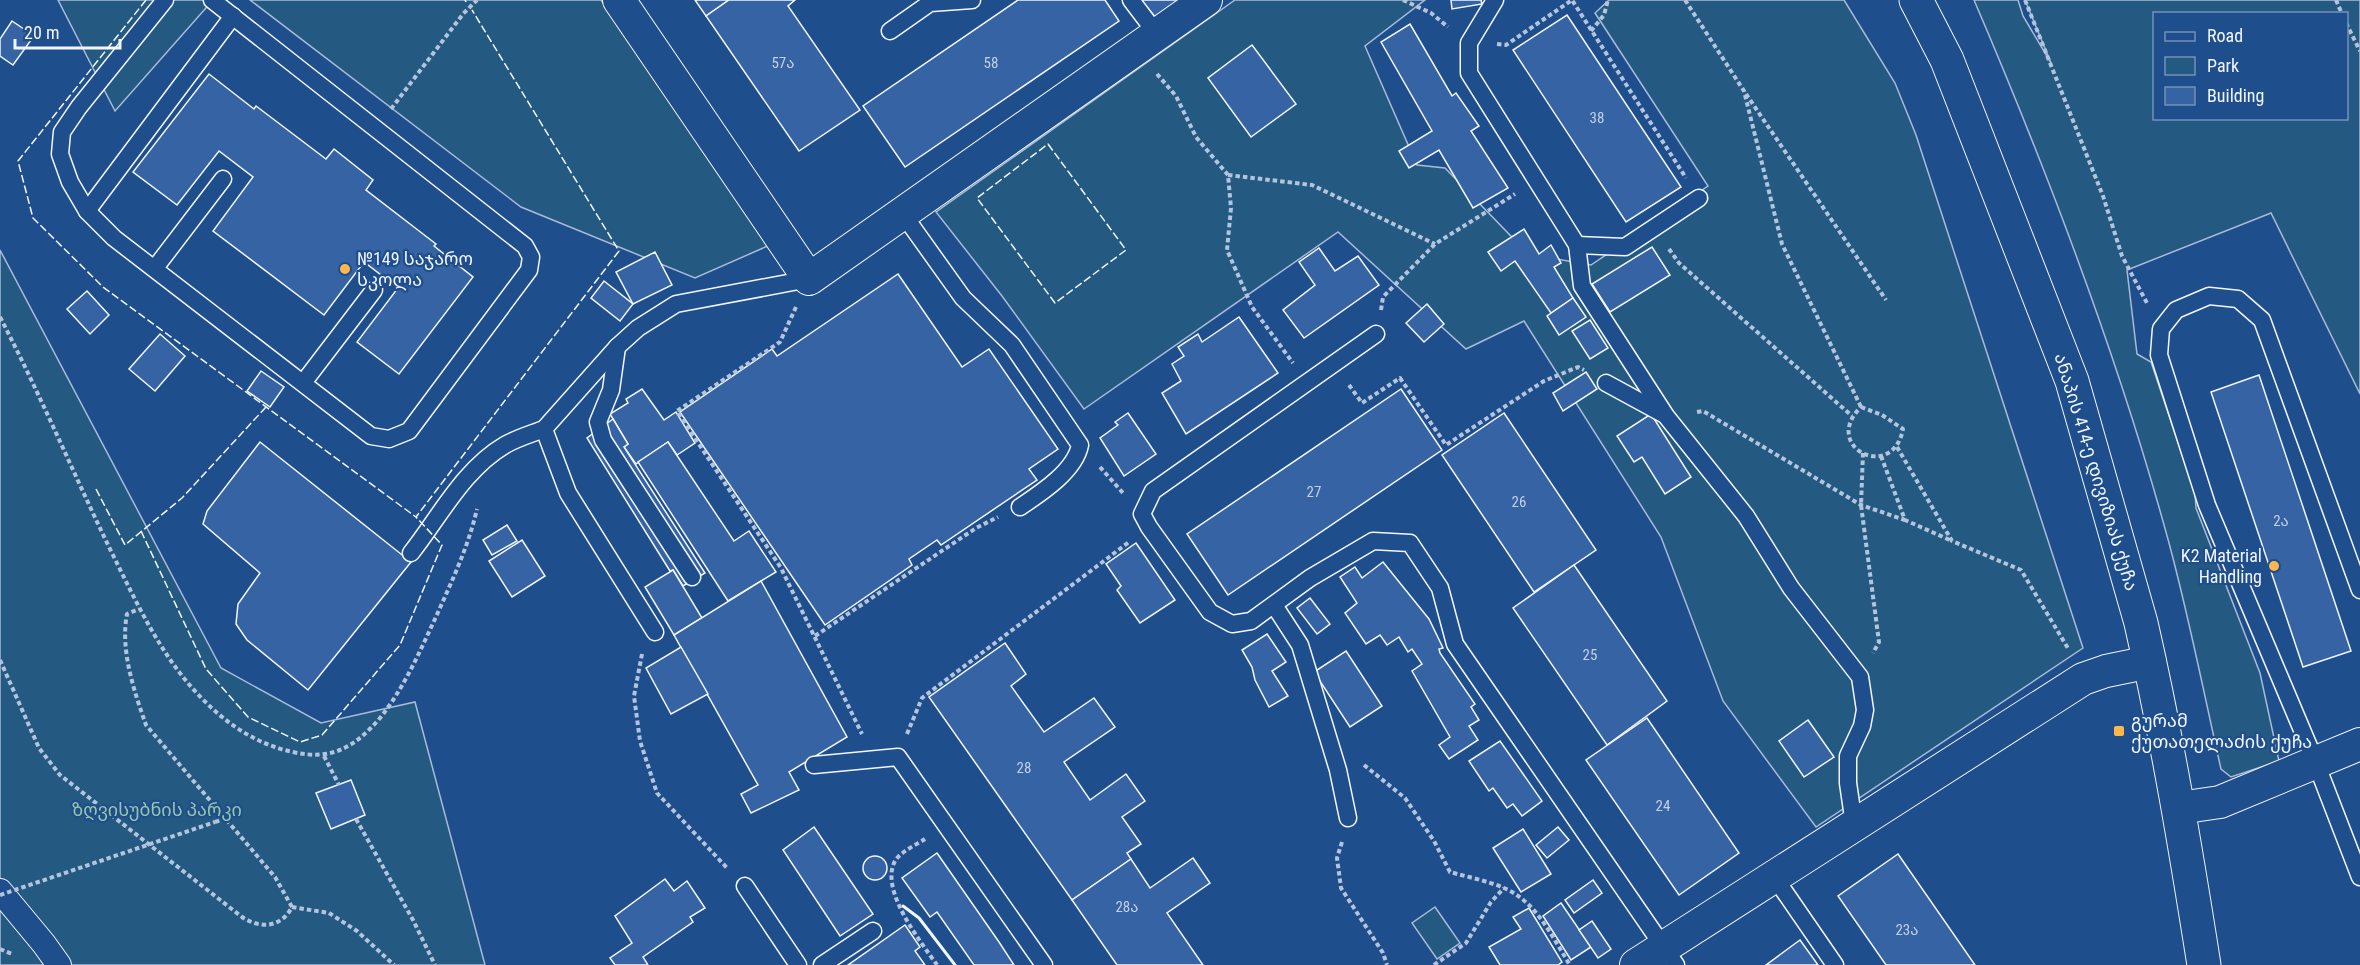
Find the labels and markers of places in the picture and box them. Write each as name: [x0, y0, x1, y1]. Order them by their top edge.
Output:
place label: №149 საჯარო სკოლა: [357, 248, 473, 291]
marker: №149 საჯარო სკოლა: [338, 262, 352, 276]
place label: K2 Material Handling: [2181, 545, 2262, 587]
marker: K2 Material Handling: [2267, 559, 2281, 573]
place label: გურამ ქუთათელაძის ქუჩა: [2131, 710, 2312, 753]
marker: გურამ ქუთათელაძის ქუჩა: [2112, 724, 2126, 738]

